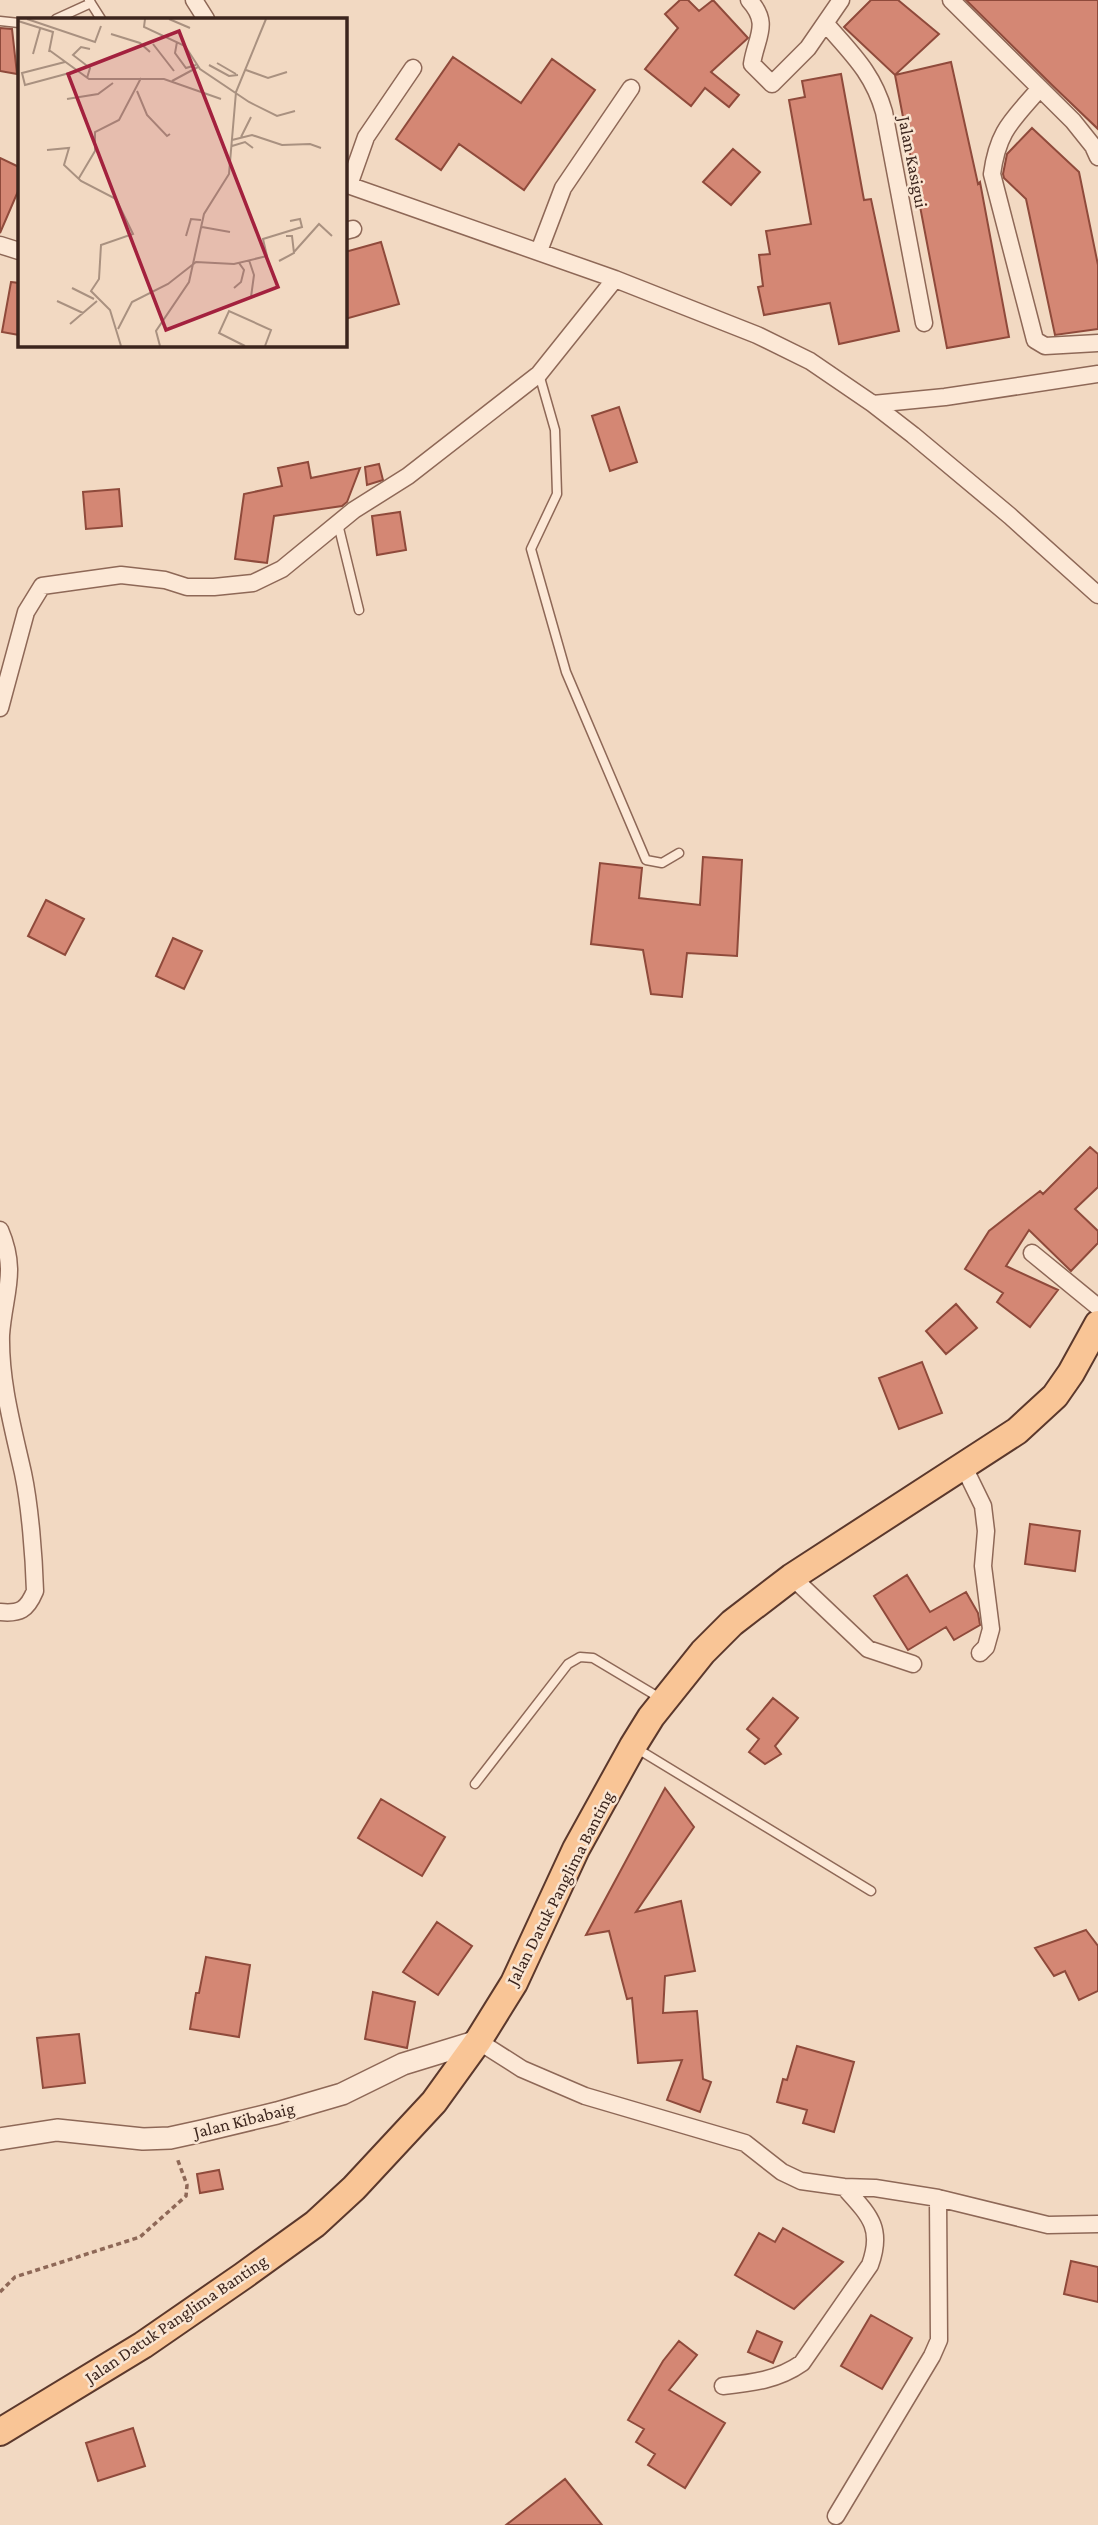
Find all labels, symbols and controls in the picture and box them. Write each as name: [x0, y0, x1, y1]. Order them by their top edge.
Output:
inset map: [18, 18, 346, 346]
street label: Jalan Kasigui: [894, 112, 932, 210]
street label: Jalan Datuk Panglima Banting: [501, 1787, 618, 1990]
street label: Jalan Kibabaig: [189, 2098, 297, 2143]
street label: Jalan Datuk Panglima Banting: [79, 2250, 271, 2389]

